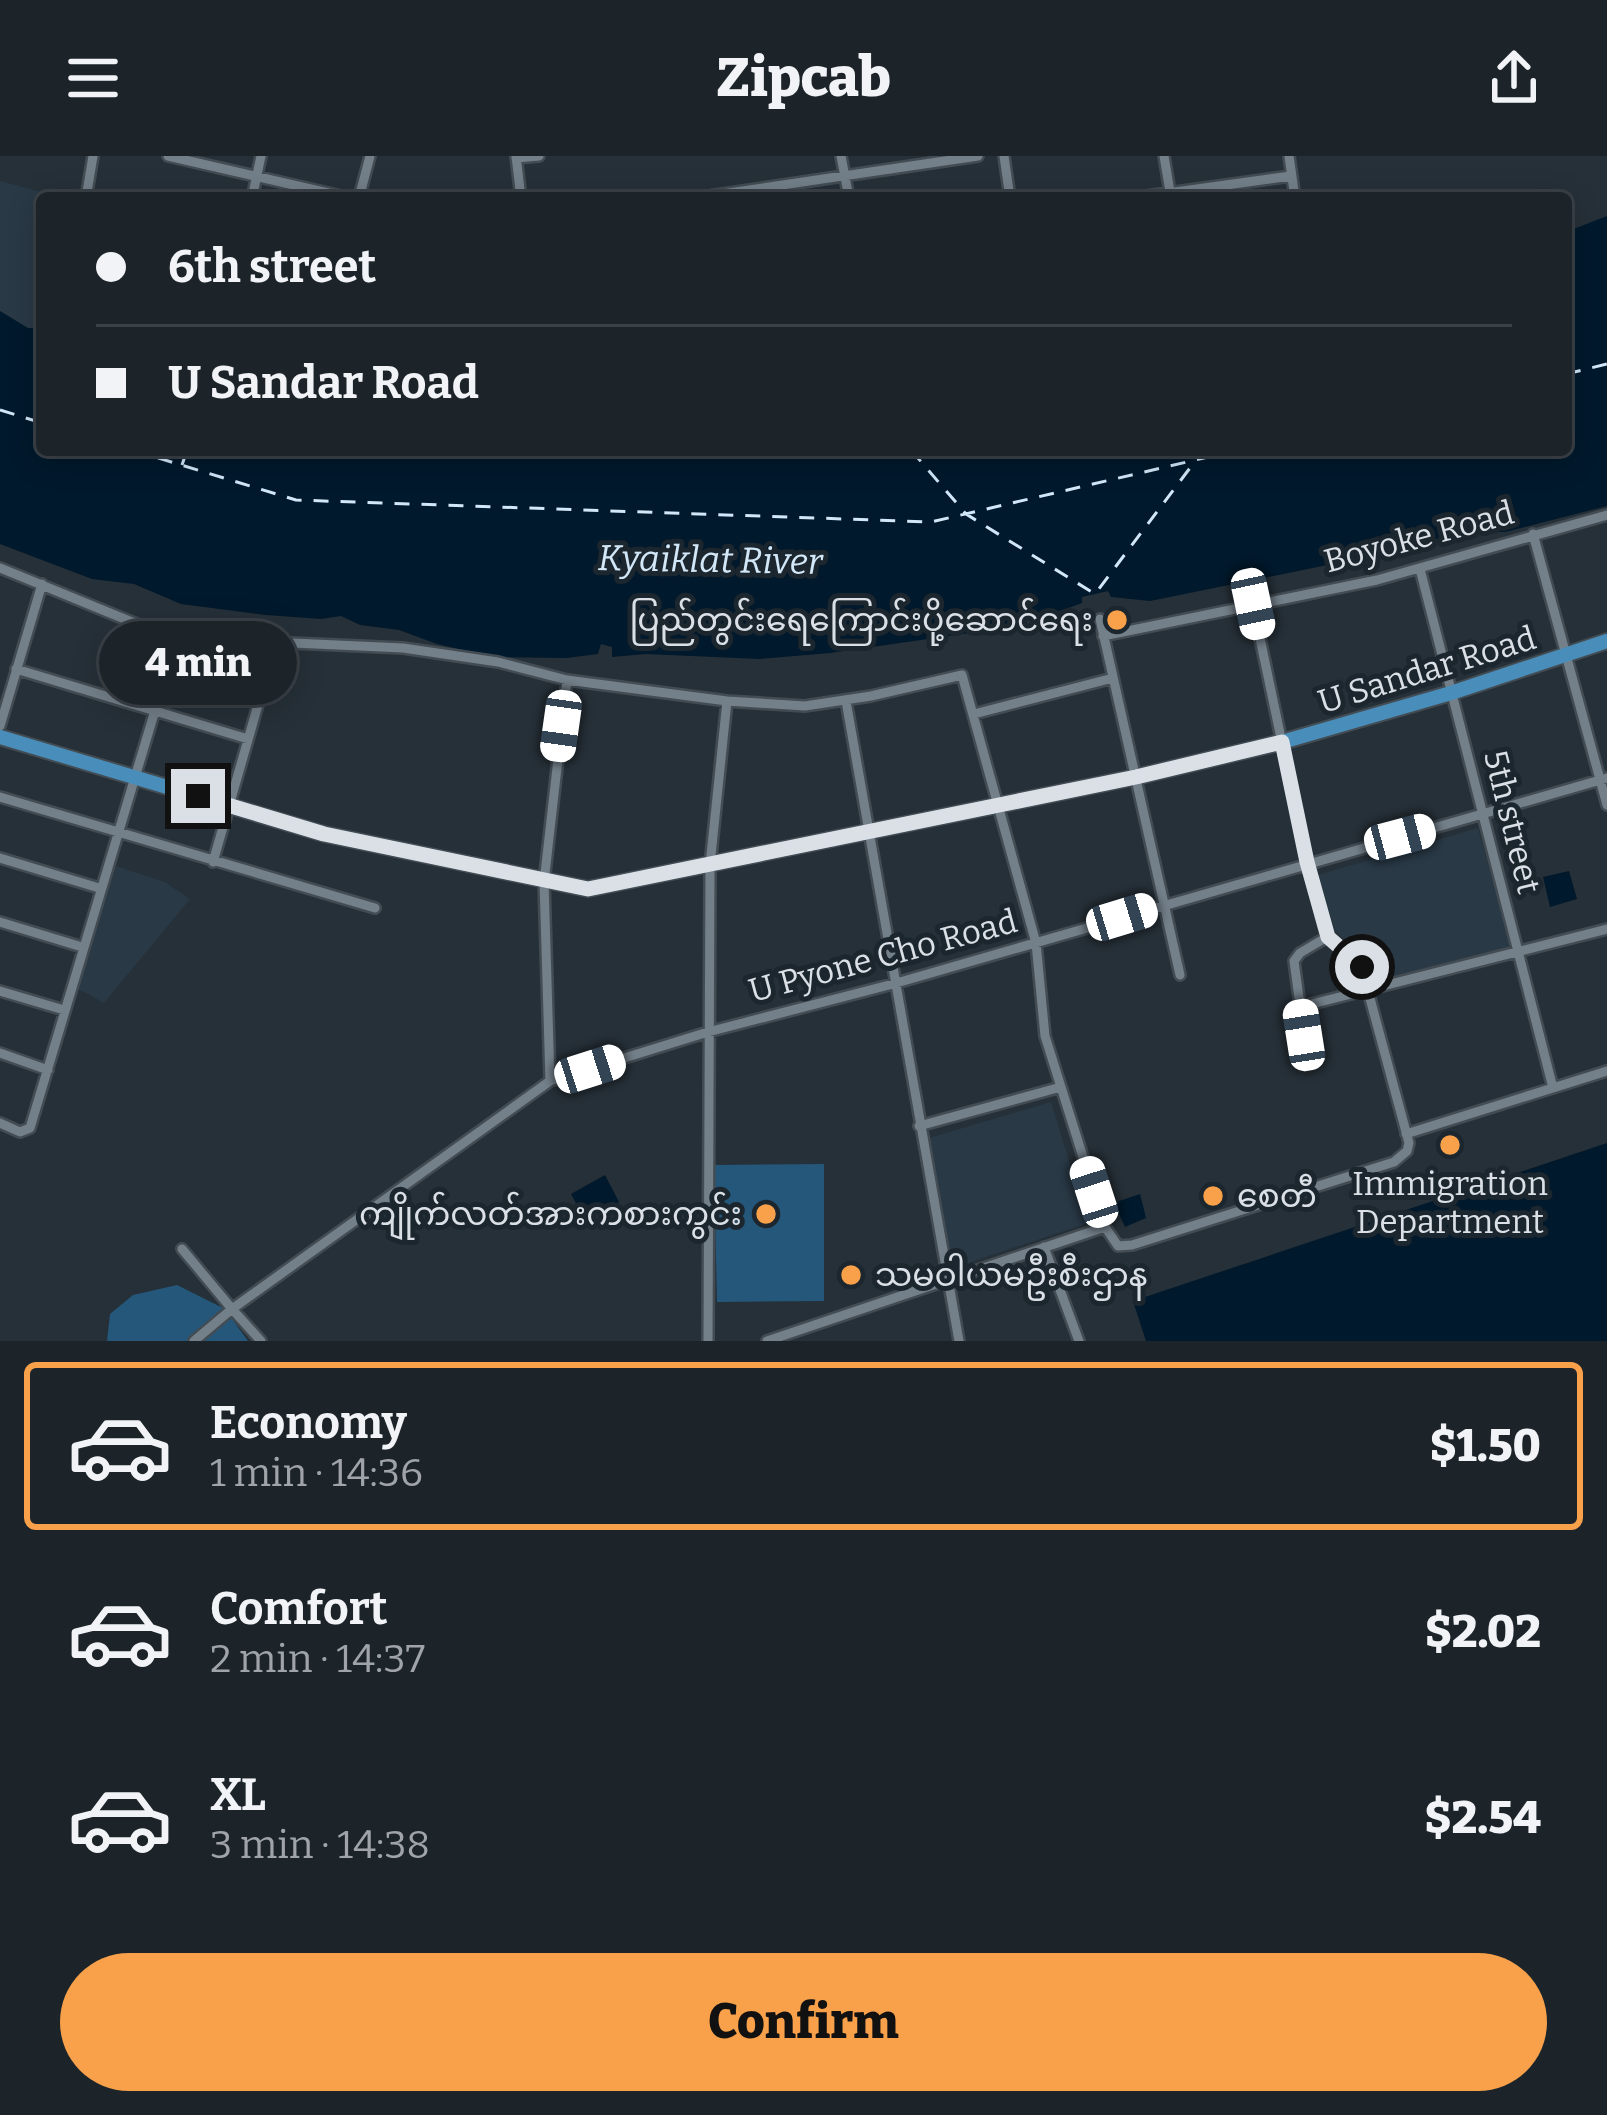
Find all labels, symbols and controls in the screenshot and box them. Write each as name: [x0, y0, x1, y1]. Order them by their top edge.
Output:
icon: menu: [60, 45, 126, 111]
icon: share: [1481, 45, 1547, 111]
text: Zipcab: [716, 46, 891, 110]
text: 6th street: [168, 240, 376, 294]
text: U Sandar Road: [168, 356, 479, 410]
street label: Boyoke Road: [1320, 492, 1518, 582]
water label: Kyaiklat River: [597, 536, 824, 584]
car: [1228, 565, 1278, 643]
place label: ပြည်တွင်းရေကြောင်းပို့ဆောင်ရေး: [630, 597, 1093, 646]
marker: ပြည်တွင်းရေကြောင်းပို့ဆောင်ရေး: [1104, 607, 1130, 633]
street label: U Sandar Road: [1313, 618, 1541, 722]
callout: 4 min: [99, 622, 297, 706]
text: 4 min: [145, 640, 251, 686]
car: [538, 688, 584, 764]
street label: 5th street: [1475, 746, 1549, 898]
route end: [171, 769, 225, 823]
car: [1361, 810, 1439, 864]
car: [1082, 889, 1162, 945]
street label: U Pyone Cho Road: [745, 901, 1021, 1011]
route start: [1335, 940, 1389, 994]
car: [1281, 997, 1327, 1073]
car: [550, 1041, 630, 1097]
marker: Immigration Department: [1437, 1132, 1463, 1158]
car: [1066, 1152, 1122, 1232]
place label: Immigration Department: [1352, 1164, 1548, 1242]
place label: စေတီ: [1237, 1173, 1317, 1216]
marker: စေတီ: [1200, 1183, 1226, 1209]
place label: ကျိုက်လတ်အားကစားကွင်း: [359, 1191, 742, 1240]
marker: ကျိုက်လတ်အားကစားကွင်း: [753, 1201, 779, 1227]
place label: သမဝါယမဦးစီးဌာန: [875, 1252, 1147, 1301]
marker: သမဝါယမဦးစီးဌာန: [838, 1262, 864, 1288]
icon: car: [66, 1392, 174, 1500]
text: Economy: [210, 1396, 407, 1450]
text: $1.50: [1430, 1419, 1541, 1473]
text: 1 min · 14:36: [210, 1450, 423, 1496]
icon: car: [66, 1578, 174, 1686]
text: Comfort: [210, 1582, 388, 1636]
text: $2.02: [1425, 1605, 1541, 1659]
text: 2 min · 14:37: [210, 1636, 425, 1682]
icon: car: [66, 1764, 174, 1872]
text: XL: [210, 1768, 266, 1822]
text: $2.54: [1425, 1791, 1541, 1845]
text: 3 min · 14:38: [210, 1822, 430, 1868]
button: Confirm: [60, 1953, 1547, 2091]

